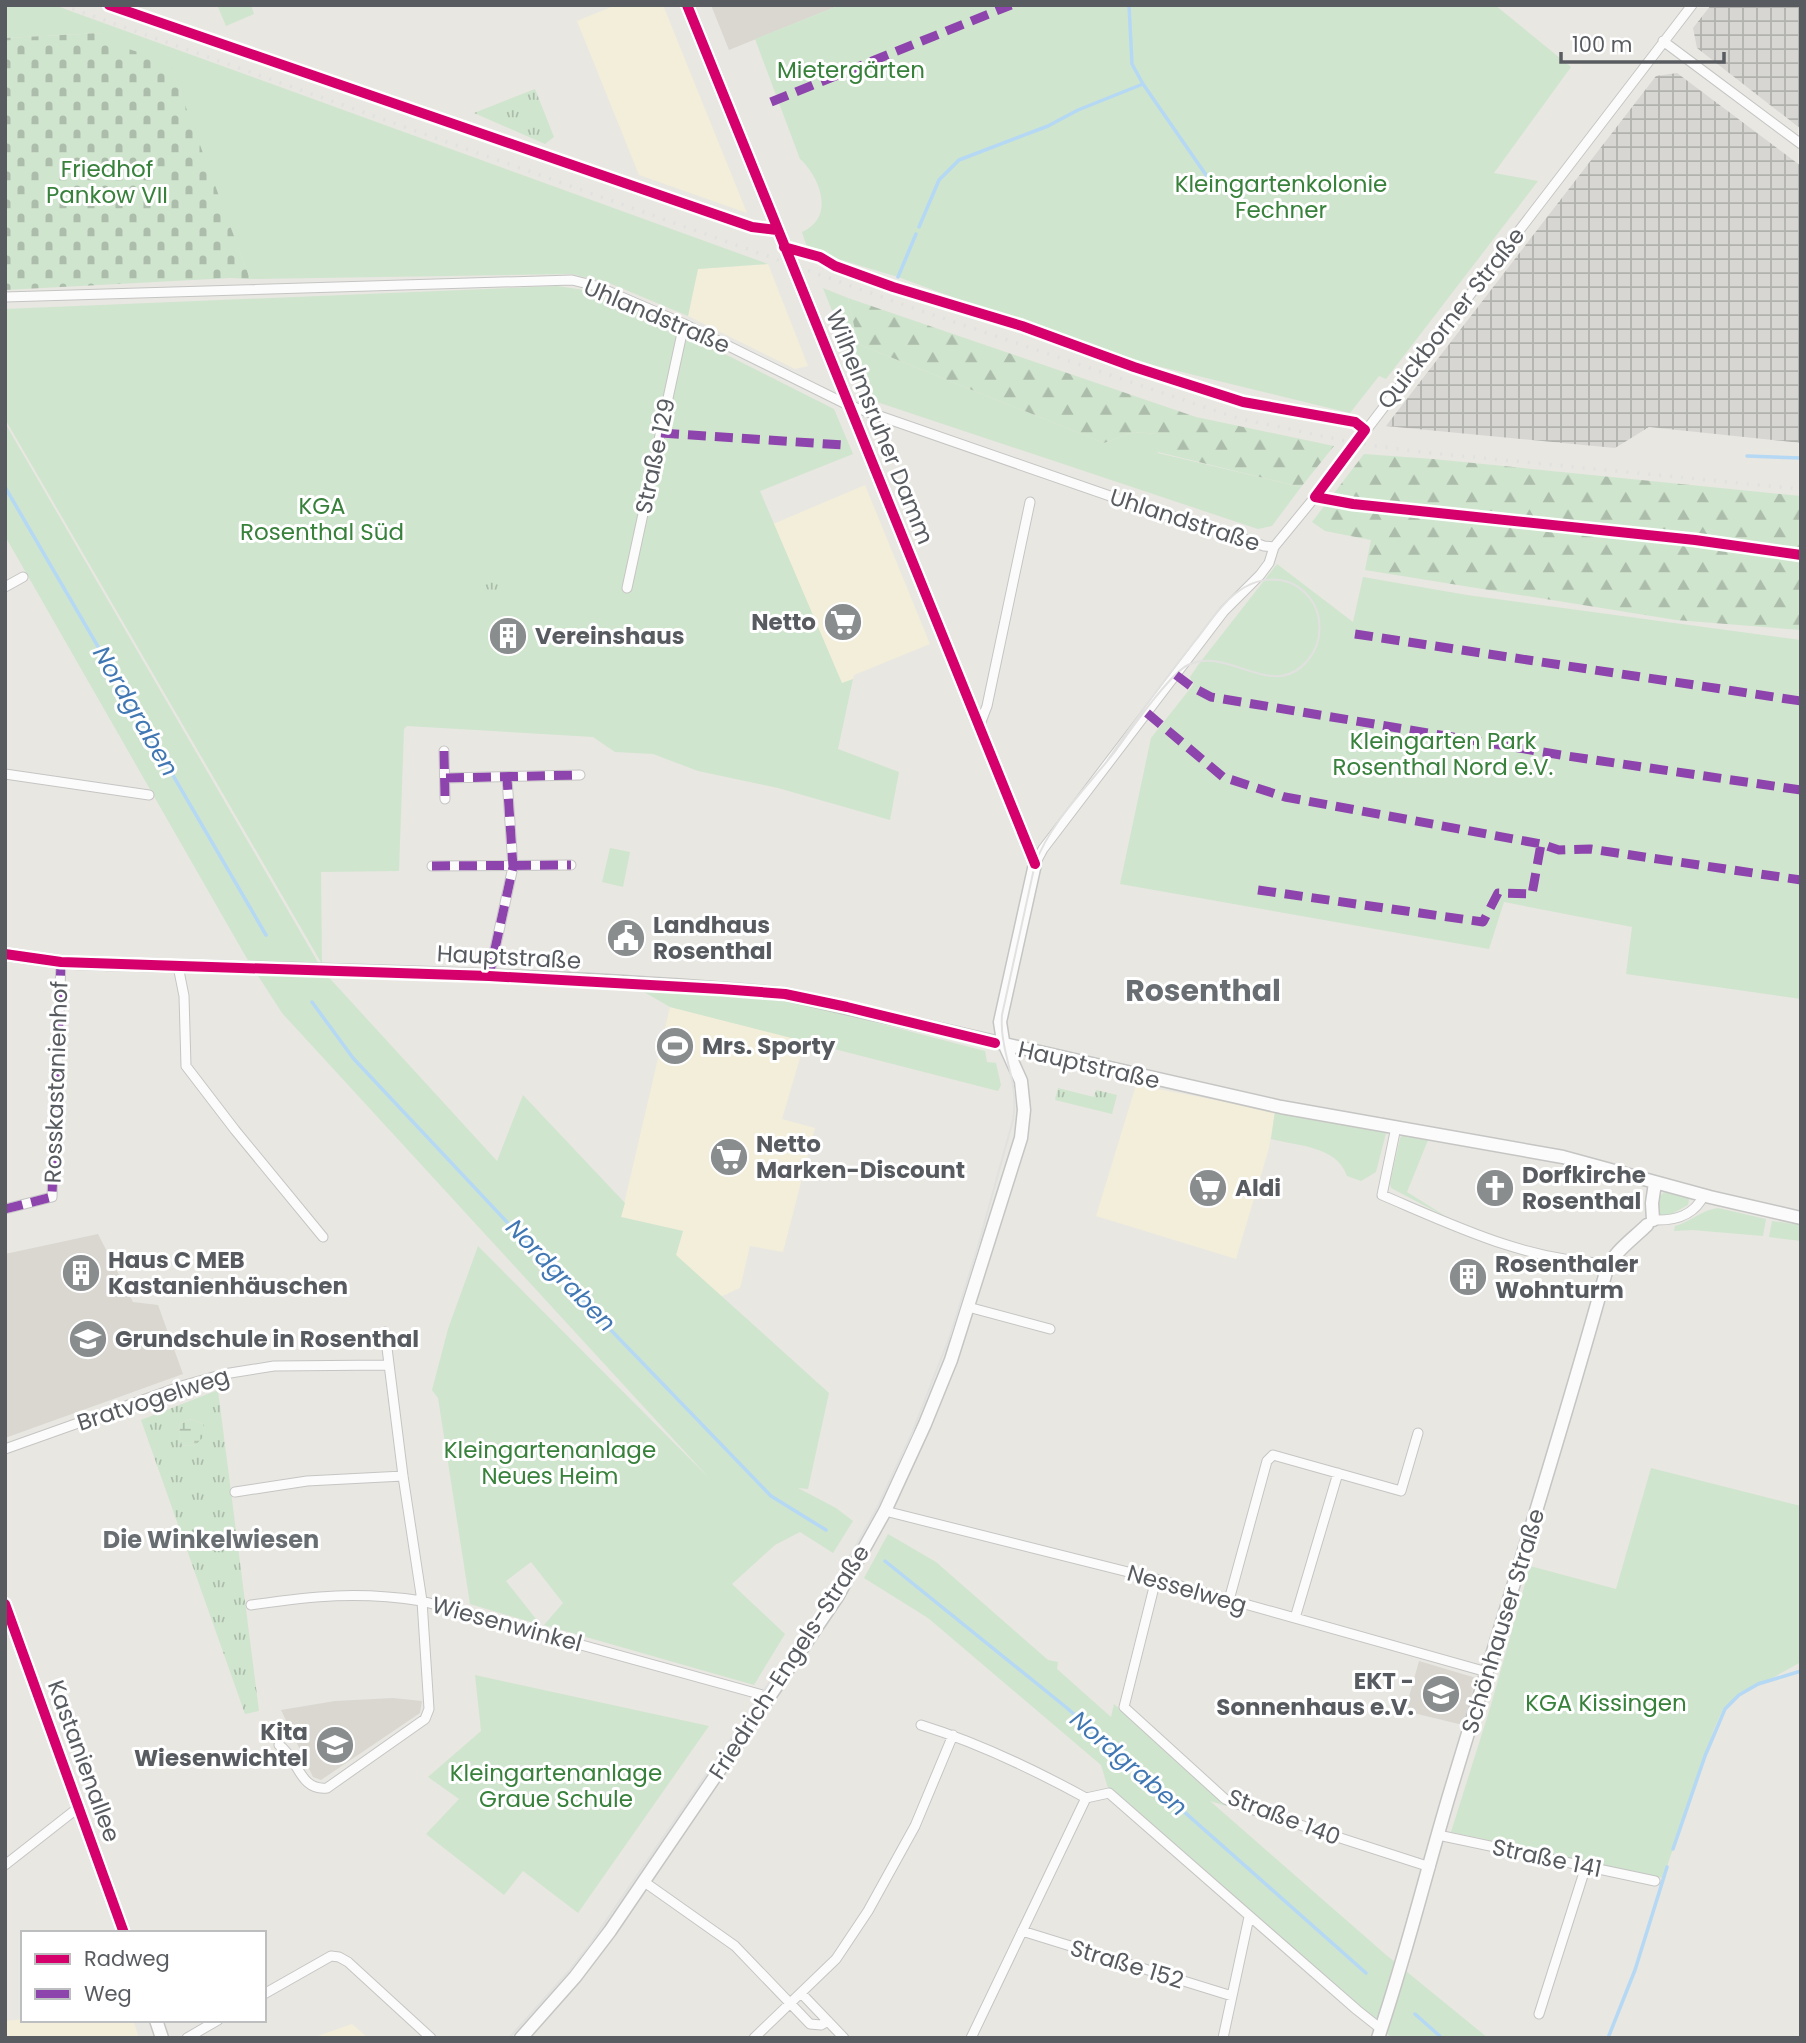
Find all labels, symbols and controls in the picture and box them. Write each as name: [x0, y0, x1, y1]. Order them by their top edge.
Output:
scale bar: [1561, 21, 1724, 65]
text: 100 m: [1572, 30, 1632, 59]
park label: Mietergärten: [777, 54, 925, 86]
park label: Friedhof Pankow VII: [46, 153, 168, 211]
park label: Kleingartenkolonie Fechner: [1175, 168, 1387, 226]
street label: Quickborner Straße: [1370, 220, 1532, 416]
street label: Uhlandstraße: [579, 271, 735, 361]
street label: Wilhelmsruher Damm: [818, 305, 942, 549]
street label: Straße 129: [627, 395, 683, 517]
street label: Uhlandstraße: [1106, 481, 1264, 559]
park label: KGA Rosenthal Süd: [240, 490, 404, 548]
supermarket icon: Netto: [822, 601, 864, 643]
place label: Netto: [751, 606, 816, 638]
building icon: Vereinshaus: [487, 615, 529, 657]
place label: Vereinshaus: [535, 620, 685, 652]
water label: Nordgraben: [85, 640, 187, 782]
park label: Kleingarten Park Rosenthal Nord e.V.: [1333, 725, 1553, 783]
place label: Landhaus Rosenthal: [653, 909, 772, 967]
public building icon: Landhaus Rosenthal: [605, 917, 647, 959]
street label: Hauptstraße: [436, 937, 582, 977]
district label: Rosenthal: [1125, 969, 1281, 1012]
street label: Rosskastanienhof: [36, 980, 76, 1184]
sports icon: Mrs. Sporty: [654, 1025, 696, 1067]
place label: Mrs. Sporty: [702, 1030, 836, 1062]
street label: Hauptstraße: [1015, 1033, 1163, 1097]
place label: Netto Marken-Discount: [756, 1128, 965, 1186]
supermarket icon: Netto Marken-Discount: [708, 1136, 750, 1178]
place label: Dorfkirche Rosenthal: [1522, 1159, 1646, 1217]
supermarket icon: Aldi: [1187, 1167, 1229, 1209]
church icon: Dorfkirche Rosenthal: [1474, 1167, 1516, 1209]
place label: Aldi: [1235, 1172, 1281, 1204]
water label: Nordgraben: [499, 1211, 623, 1339]
place label: Haus C MEB Kastanienhäuschen: [108, 1244, 348, 1302]
place label: Rosenthaler Wohnturm: [1495, 1248, 1639, 1306]
building icon: Haus C MEB Kastanienhäuschen: [60, 1252, 102, 1294]
building icon: Rosenthaler Wohnturm: [1447, 1256, 1489, 1298]
school or university icon: Grundschule in Rosenthal: [67, 1318, 109, 1360]
place label: Grundschule in Rosenthal: [115, 1323, 419, 1355]
street label: Bratvogelweg: [73, 1359, 233, 1439]
park label: Kleingartenanlage Neues Heim: [444, 1434, 656, 1492]
street label: Schönhauser Straße: [1454, 1505, 1552, 1737]
district label: Die Winkelwiesen: [103, 1523, 319, 1556]
street label: Friedrich-Engels-Straße: [701, 1538, 877, 1786]
street label: Nesselweg: [1123, 1557, 1251, 1621]
street label: Wiesenwinkel: [428, 1589, 586, 1659]
place label: EKT - Sonnenhaus e.V.: [1216, 1665, 1414, 1723]
school or university icon: EKT - Sonnenhaus e.V.: [1420, 1673, 1462, 1715]
street label: Kastanienallee: [40, 1676, 128, 1846]
park label: KGA Kissingen: [1525, 1687, 1687, 1719]
water label: Nordgraben: [1063, 1703, 1195, 1823]
place label: Kita Wiesenwichtel: [134, 1716, 308, 1774]
school or university icon: Kita Wiesenwichtel: [314, 1724, 356, 1766]
park label: Kleingartenanlage Graue Schule: [450, 1757, 662, 1815]
street label: Straße 140: [1223, 1781, 1345, 1853]
street label: Straße 141: [1489, 1831, 1605, 1885]
legend: [21, 1931, 266, 2022]
street label: Straße 152: [1066, 1932, 1188, 1996]
text: Radweg: [84, 1944, 170, 1973]
text: Weg: [84, 1979, 132, 2008]

